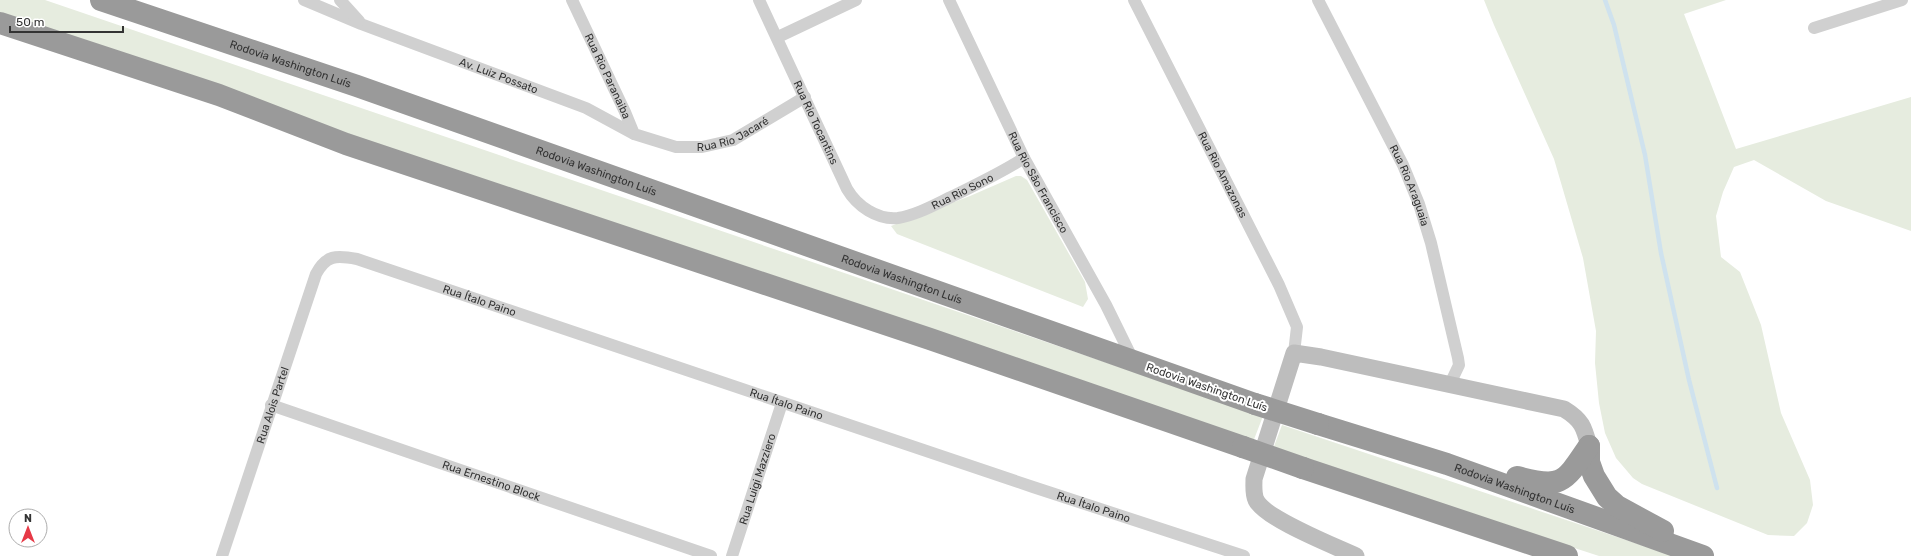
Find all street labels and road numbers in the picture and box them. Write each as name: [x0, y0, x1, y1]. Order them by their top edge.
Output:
street label: Rua Rio Paranaiba: [582, 31, 633, 121]
street label: Rodovia Washington Luís: [228, 38, 353, 91]
street label: Av. Luiz Possato: [458, 55, 540, 97]
street label: Rua Rio Tocantins: [790, 79, 841, 167]
street label: Rua Rio Jacaré: [697, 114, 771, 154]
street label: Rua Rio São Francisco: [1005, 130, 1071, 235]
street label: Rua Rio Amazonas: [1195, 130, 1250, 220]
street label: Rua Rio Araguaia: [1387, 143, 1431, 228]
street label: Rodovia Washington Luís: [534, 144, 659, 199]
street label: Rua Rio Sono: [929, 171, 996, 213]
street label: Rodovia Washington Luís: [839, 252, 964, 307]
street label: Rua Ítalo Paino: [441, 282, 518, 319]
street label: Rodovia Washington Luís: [1145, 361, 1269, 414]
street label: Rua Alois Partel: [254, 365, 292, 445]
street label: Rua Ítalo Paino: [748, 386, 825, 423]
street label: Rua Luigi Mazziero: [737, 432, 779, 526]
street label: Rua Ernestino Block: [441, 458, 542, 504]
street label: Rodovia Washington Luís: [1452, 461, 1577, 517]
street label: Rua Ítalo Paino: [1055, 489, 1132, 525]

